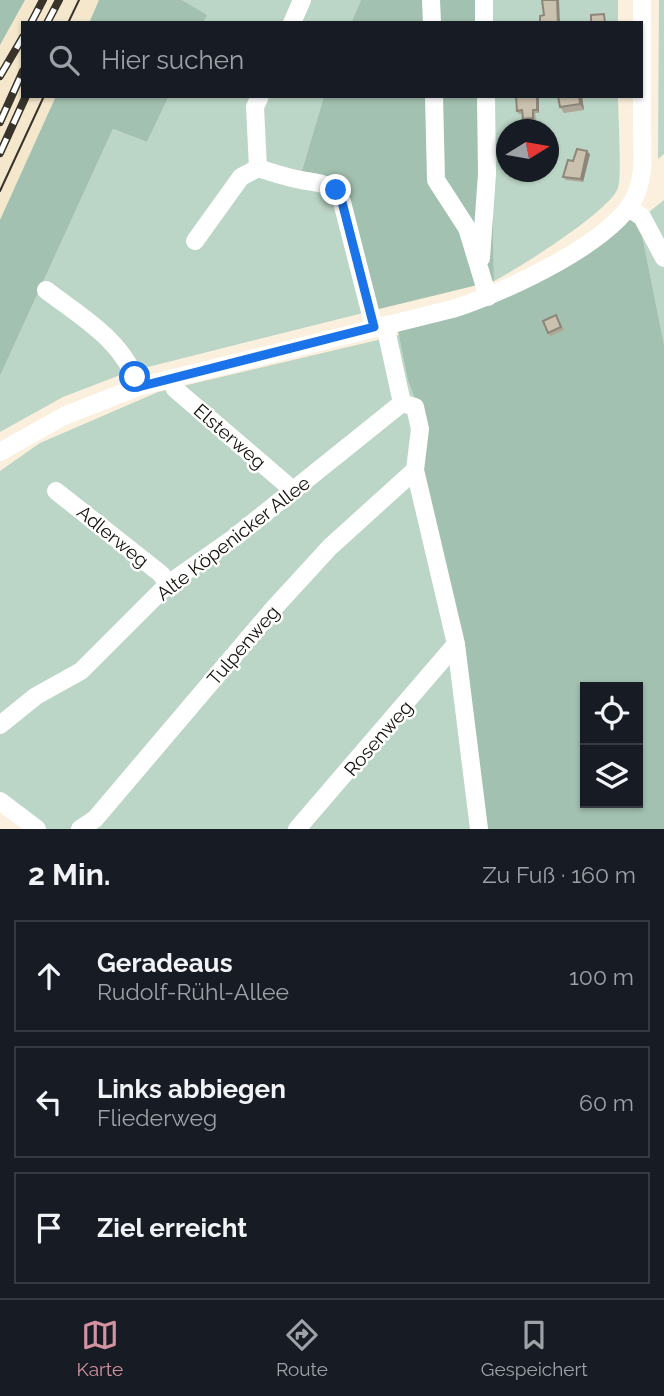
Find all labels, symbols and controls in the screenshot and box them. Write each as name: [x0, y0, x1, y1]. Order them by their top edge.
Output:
search box: [21, 21, 643, 98]
icon: search: [45, 41, 83, 79]
text: Hier suchen: [101, 45, 244, 75]
north arrow: [496, 119, 559, 182]
route end: [320, 174, 351, 205]
route start: [119, 361, 150, 392]
street label: Elsterweg: [190, 399, 270, 473]
street label: Alte Köpenicker Allee: [152, 471, 314, 605]
street label: Adlerweg: [73, 501, 153, 571]
street label: Tulpenweg: [202, 601, 284, 689]
map controls: [580, 682, 643, 808]
button: locate: [580, 682, 643, 745]
street label: Rosenweg: [339, 696, 417, 780]
button: layers: [580, 745, 643, 808]
text: 2 Min.: [28, 857, 111, 892]
text: Zu Fuß · 160 m: [482, 861, 636, 888]
text: Geradeaus: [97, 948, 233, 978]
icon: ahead: [30, 957, 68, 995]
text: 100 m: [569, 963, 634, 990]
text: Rudolf-Rühl-Allee: [97, 978, 289, 1005]
text: Links abbiegen: [97, 1074, 286, 1104]
icon: left: [30, 1083, 68, 1121]
text: 60 m: [579, 1089, 634, 1116]
text: Fliederweg: [97, 1104, 217, 1131]
icon: arrive: [30, 1209, 68, 1247]
text: Ziel erreicht: [97, 1213, 247, 1243]
tab: Karte: [76, 1316, 123, 1380]
tab: Route: [276, 1316, 328, 1380]
tab: Gespeichert: [481, 1316, 588, 1380]

